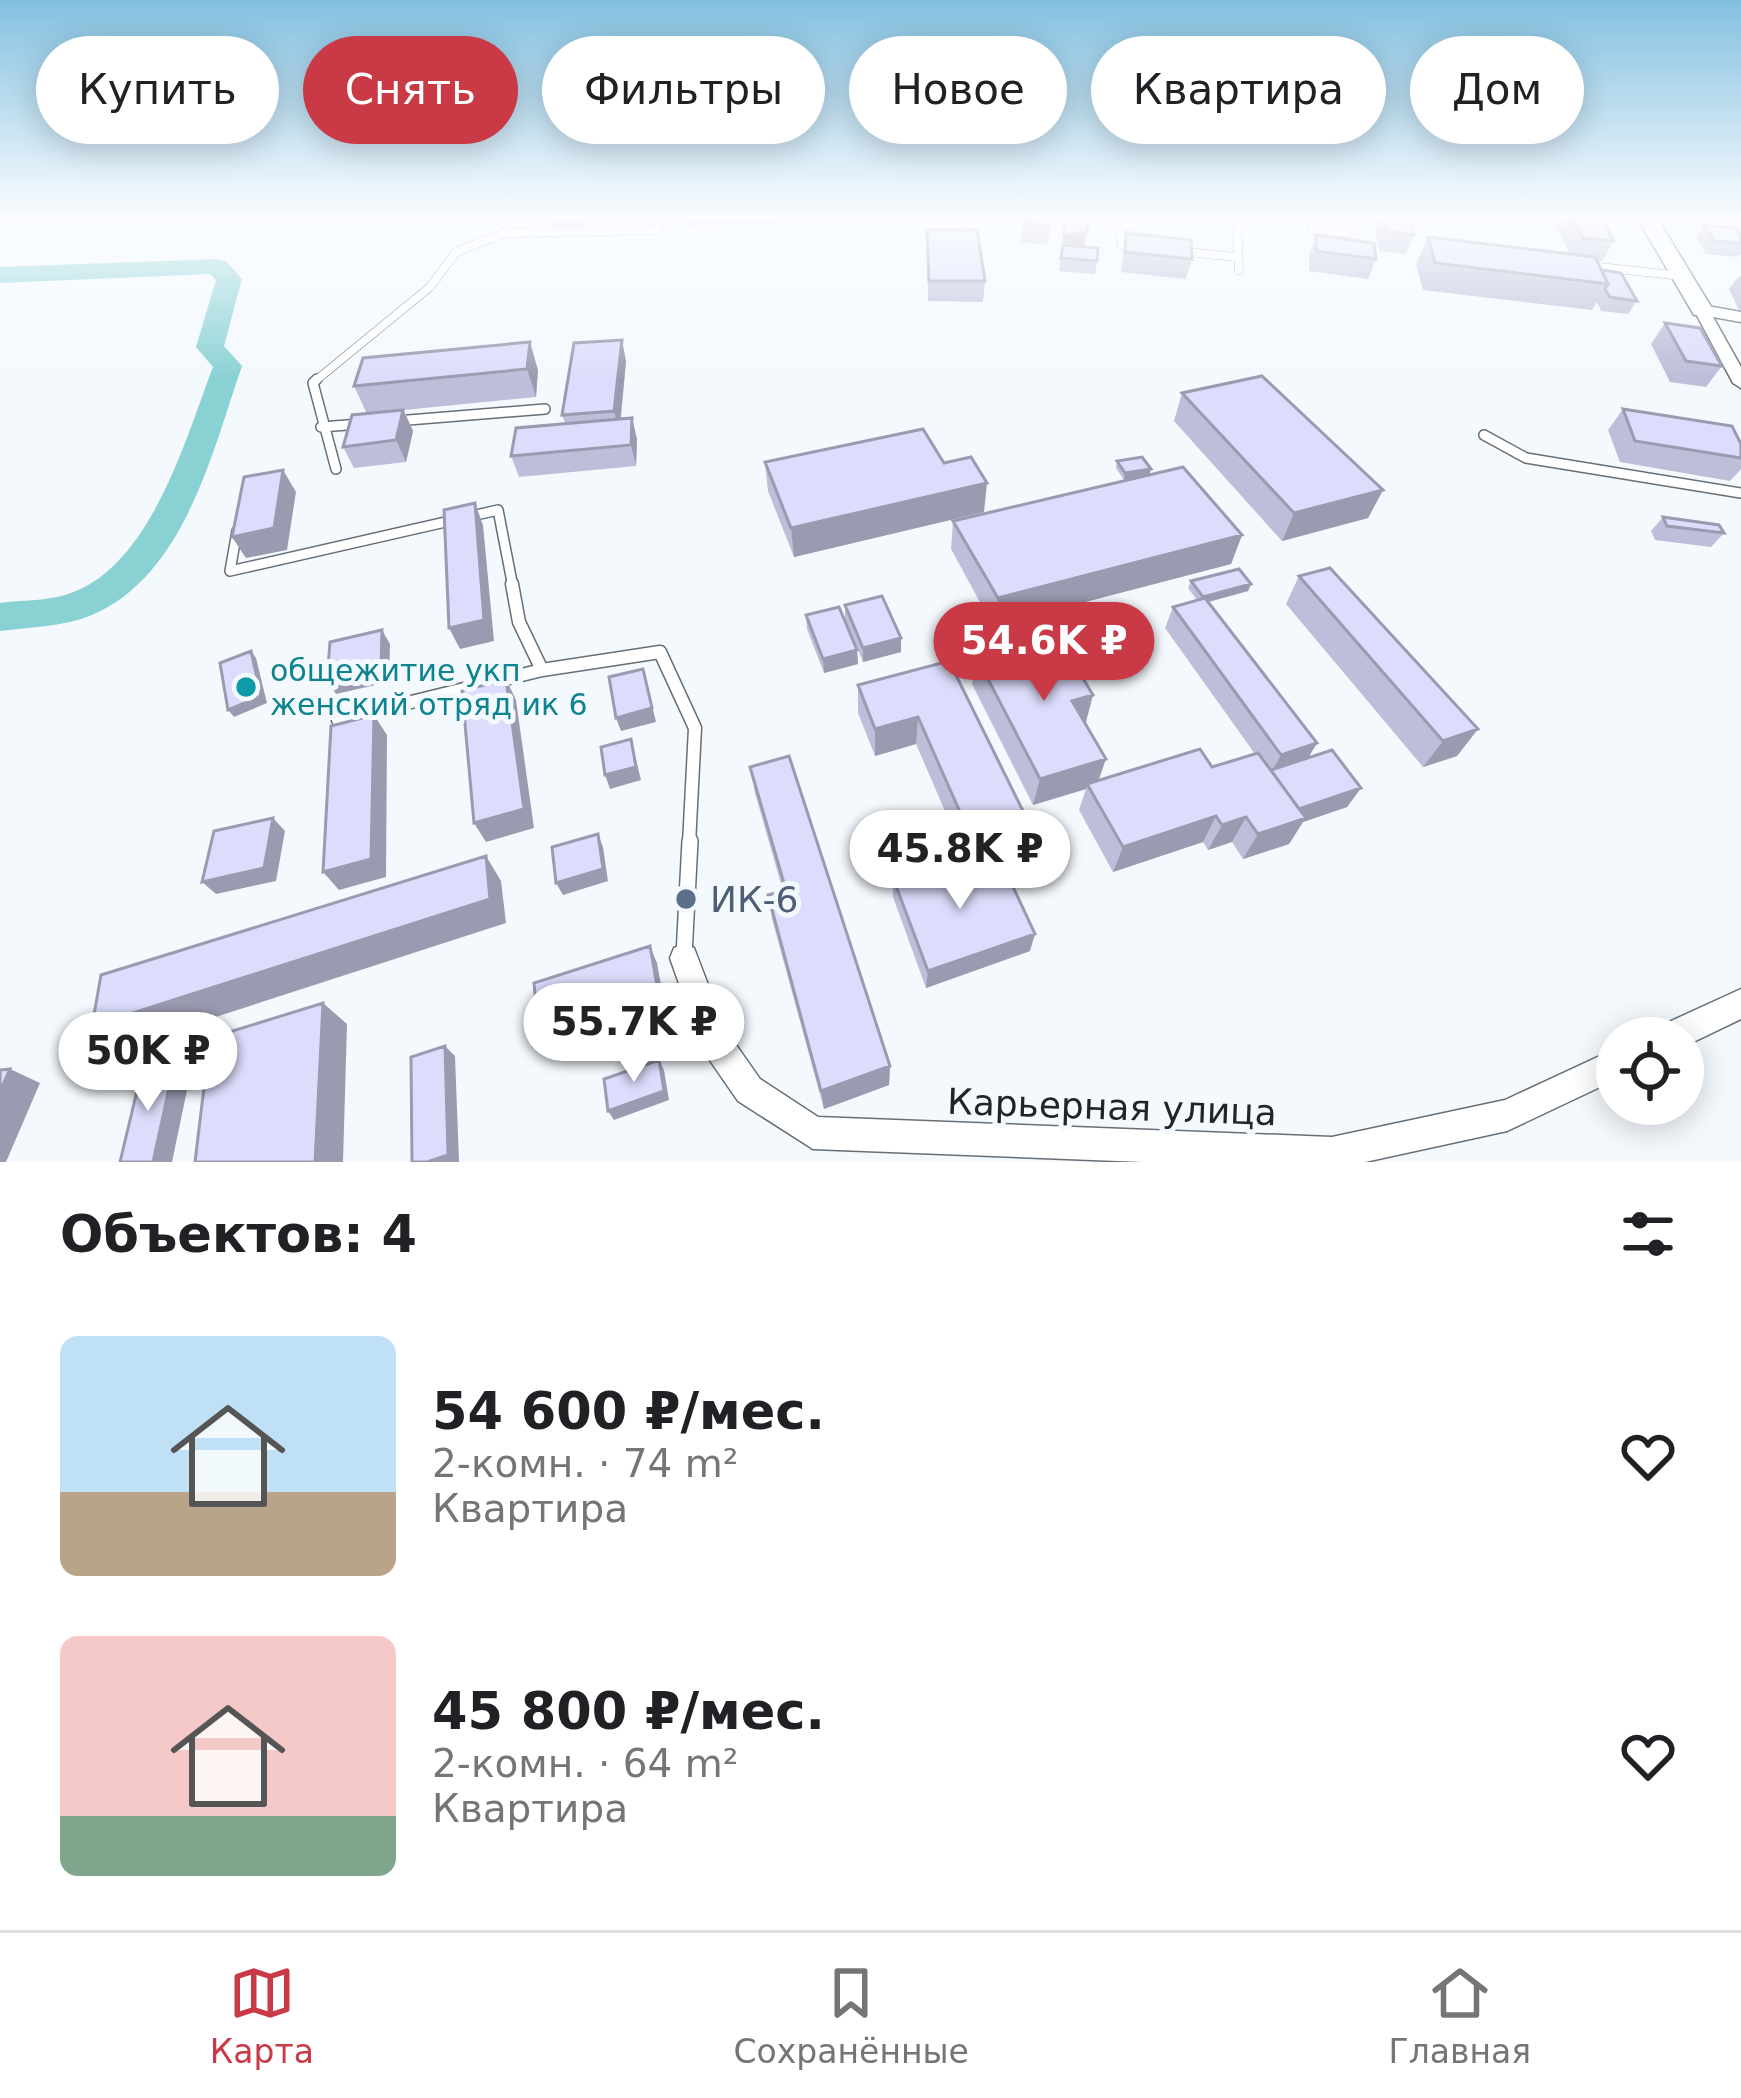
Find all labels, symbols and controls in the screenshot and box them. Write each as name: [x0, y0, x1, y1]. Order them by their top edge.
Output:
chip: Купить: [36, 36, 279, 144]
chip: Снять: [303, 36, 518, 144]
chip: Фильтры: [542, 36, 825, 144]
chip: Новое: [849, 36, 1067, 144]
chip: Квартира: [1091, 36, 1386, 144]
chip: Дом: [1410, 36, 1584, 144]
pin: 54.6K ₽: [933, 602, 1155, 704]
text: 54.6K ₽: [960, 618, 1128, 663]
place label: общежитие укп женский отряд ик 6: [270, 653, 588, 722]
marker: общежитие укп женский отряд ик 6: [233, 674, 259, 700]
pin: 45.8K ₽: [849, 810, 1071, 912]
text: 45.8K ₽: [876, 826, 1044, 871]
place label: ИК-6: [710, 879, 798, 920]
marker: ИК-6: [673, 886, 699, 912]
pin: 55.7K ₽: [523, 983, 745, 1085]
text: 55.7K ₽: [550, 999, 718, 1044]
pin: 50K ₽: [64, 1012, 232, 1114]
map controls: [1596, 1017, 1704, 1125]
button: locate: [1596, 1017, 1704, 1125]
text: 50K ₽: [85, 1028, 211, 1073]
street label: Карьерная улица: [947, 1081, 1277, 1133]
icon: filters: [1615, 1201, 1681, 1267]
text: Объектов: 4: [60, 1205, 417, 1264]
text: 54 600 ₽/мес.: [432, 1382, 825, 1441]
icon: home: [156, 1384, 300, 1528]
icon: heart: [1615, 1423, 1681, 1489]
text: 2-комн. · 74 m²: [432, 1441, 738, 1486]
text: Квартира: [432, 1486, 628, 1531]
text: 45 800 ₽/мес.: [432, 1682, 825, 1741]
icon: home: [156, 1684, 300, 1828]
icon: heart: [1615, 1723, 1681, 1789]
text: 2-комн. · 64 m²: [432, 1741, 738, 1786]
text: Квартира: [432, 1786, 628, 1831]
tab: Карта: [210, 1960, 314, 2071]
tab: Сохранённые: [734, 1960, 969, 2071]
tab: Главная: [1389, 1960, 1531, 2071]

